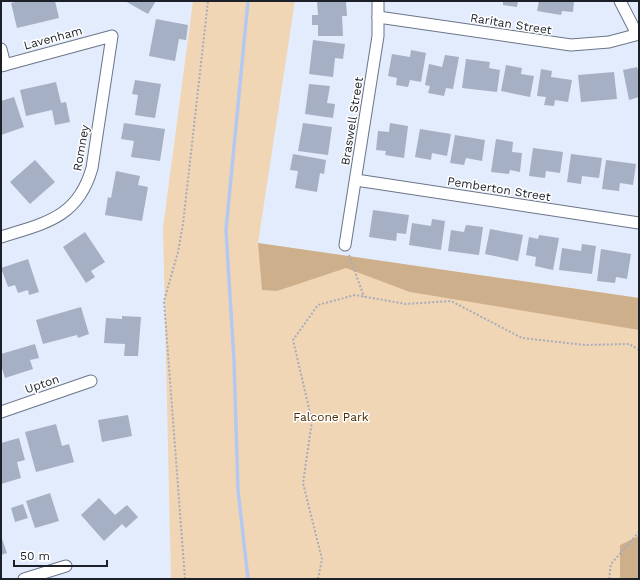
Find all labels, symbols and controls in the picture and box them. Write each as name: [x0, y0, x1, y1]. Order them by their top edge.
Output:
street label: Raritan Street: [469, 11, 553, 37]
street label: Lavenham: [22, 23, 84, 53]
street label: Braswell Street: [338, 76, 366, 166]
street label: Romney: [70, 123, 92, 172]
street label: Pemberton Street: [446, 174, 552, 204]
street label: Upton: [23, 372, 61, 396]
park label: Falcone Park: [293, 410, 369, 424]
scale bar: [14, 542, 107, 568]
text: 50 m: [20, 549, 50, 563]

